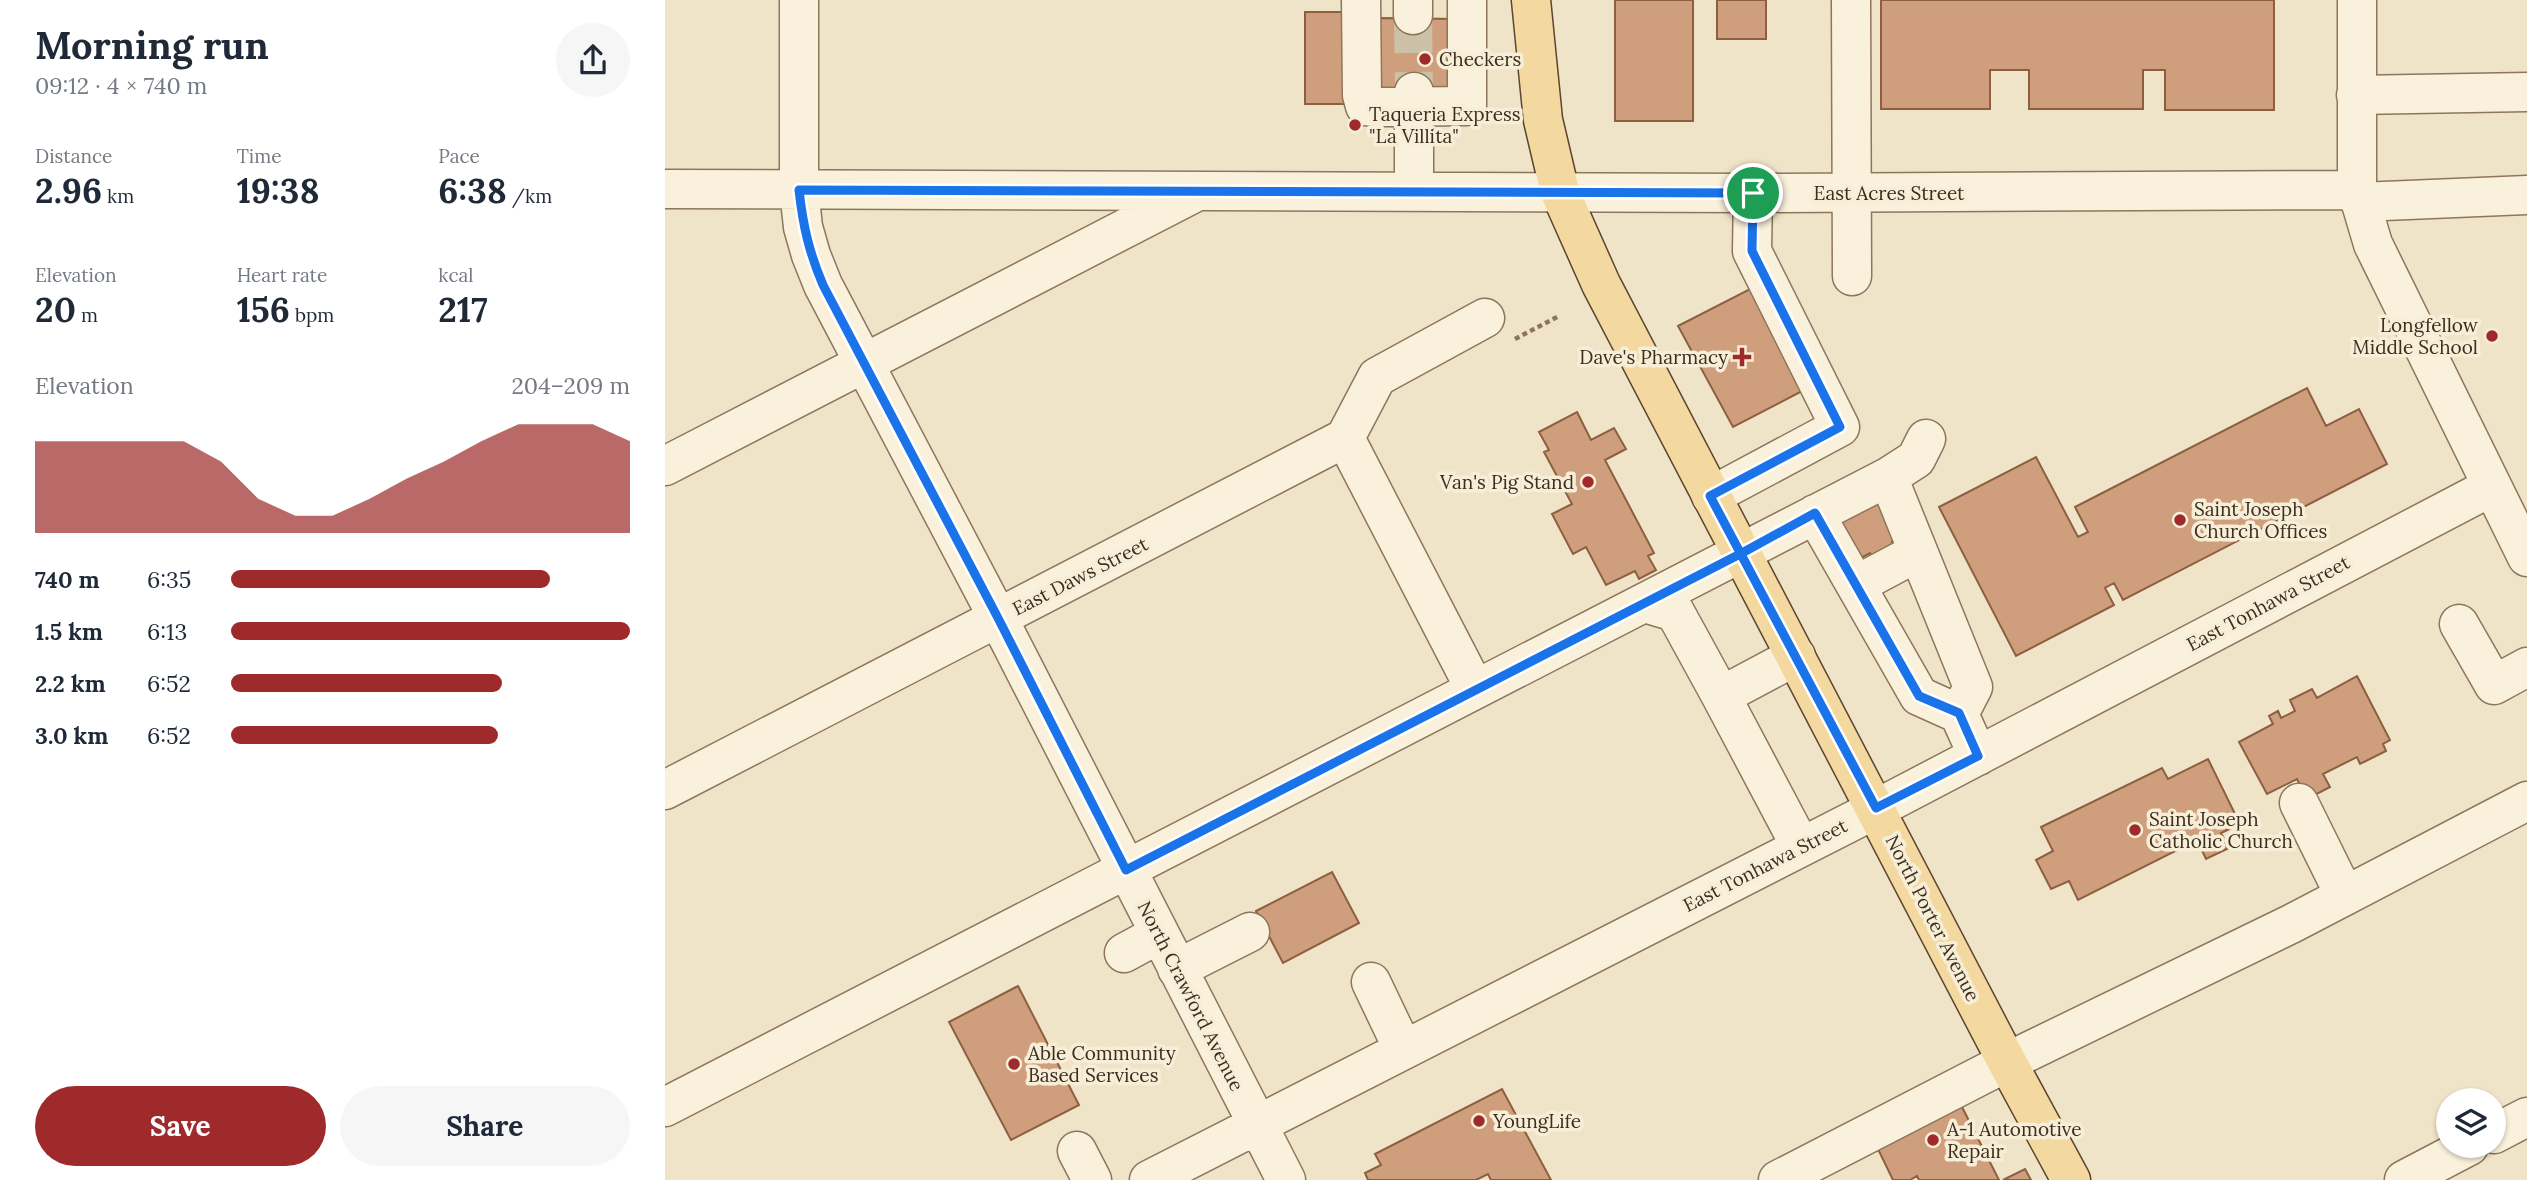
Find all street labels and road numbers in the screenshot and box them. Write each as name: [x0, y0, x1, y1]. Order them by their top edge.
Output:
street label: East Acres Street: [1814, 181, 1965, 205]
street label: East Daws Street: [1008, 531, 1153, 621]
street label: East Tonhawa Street: [2182, 550, 2354, 656]
street label: East Tonhawa Street: [1679, 813, 1852, 917]
street label: North Porter Avenue: [1881, 831, 1985, 1005]
street label: North Crawford Avenue: [1133, 897, 1249, 1095]

